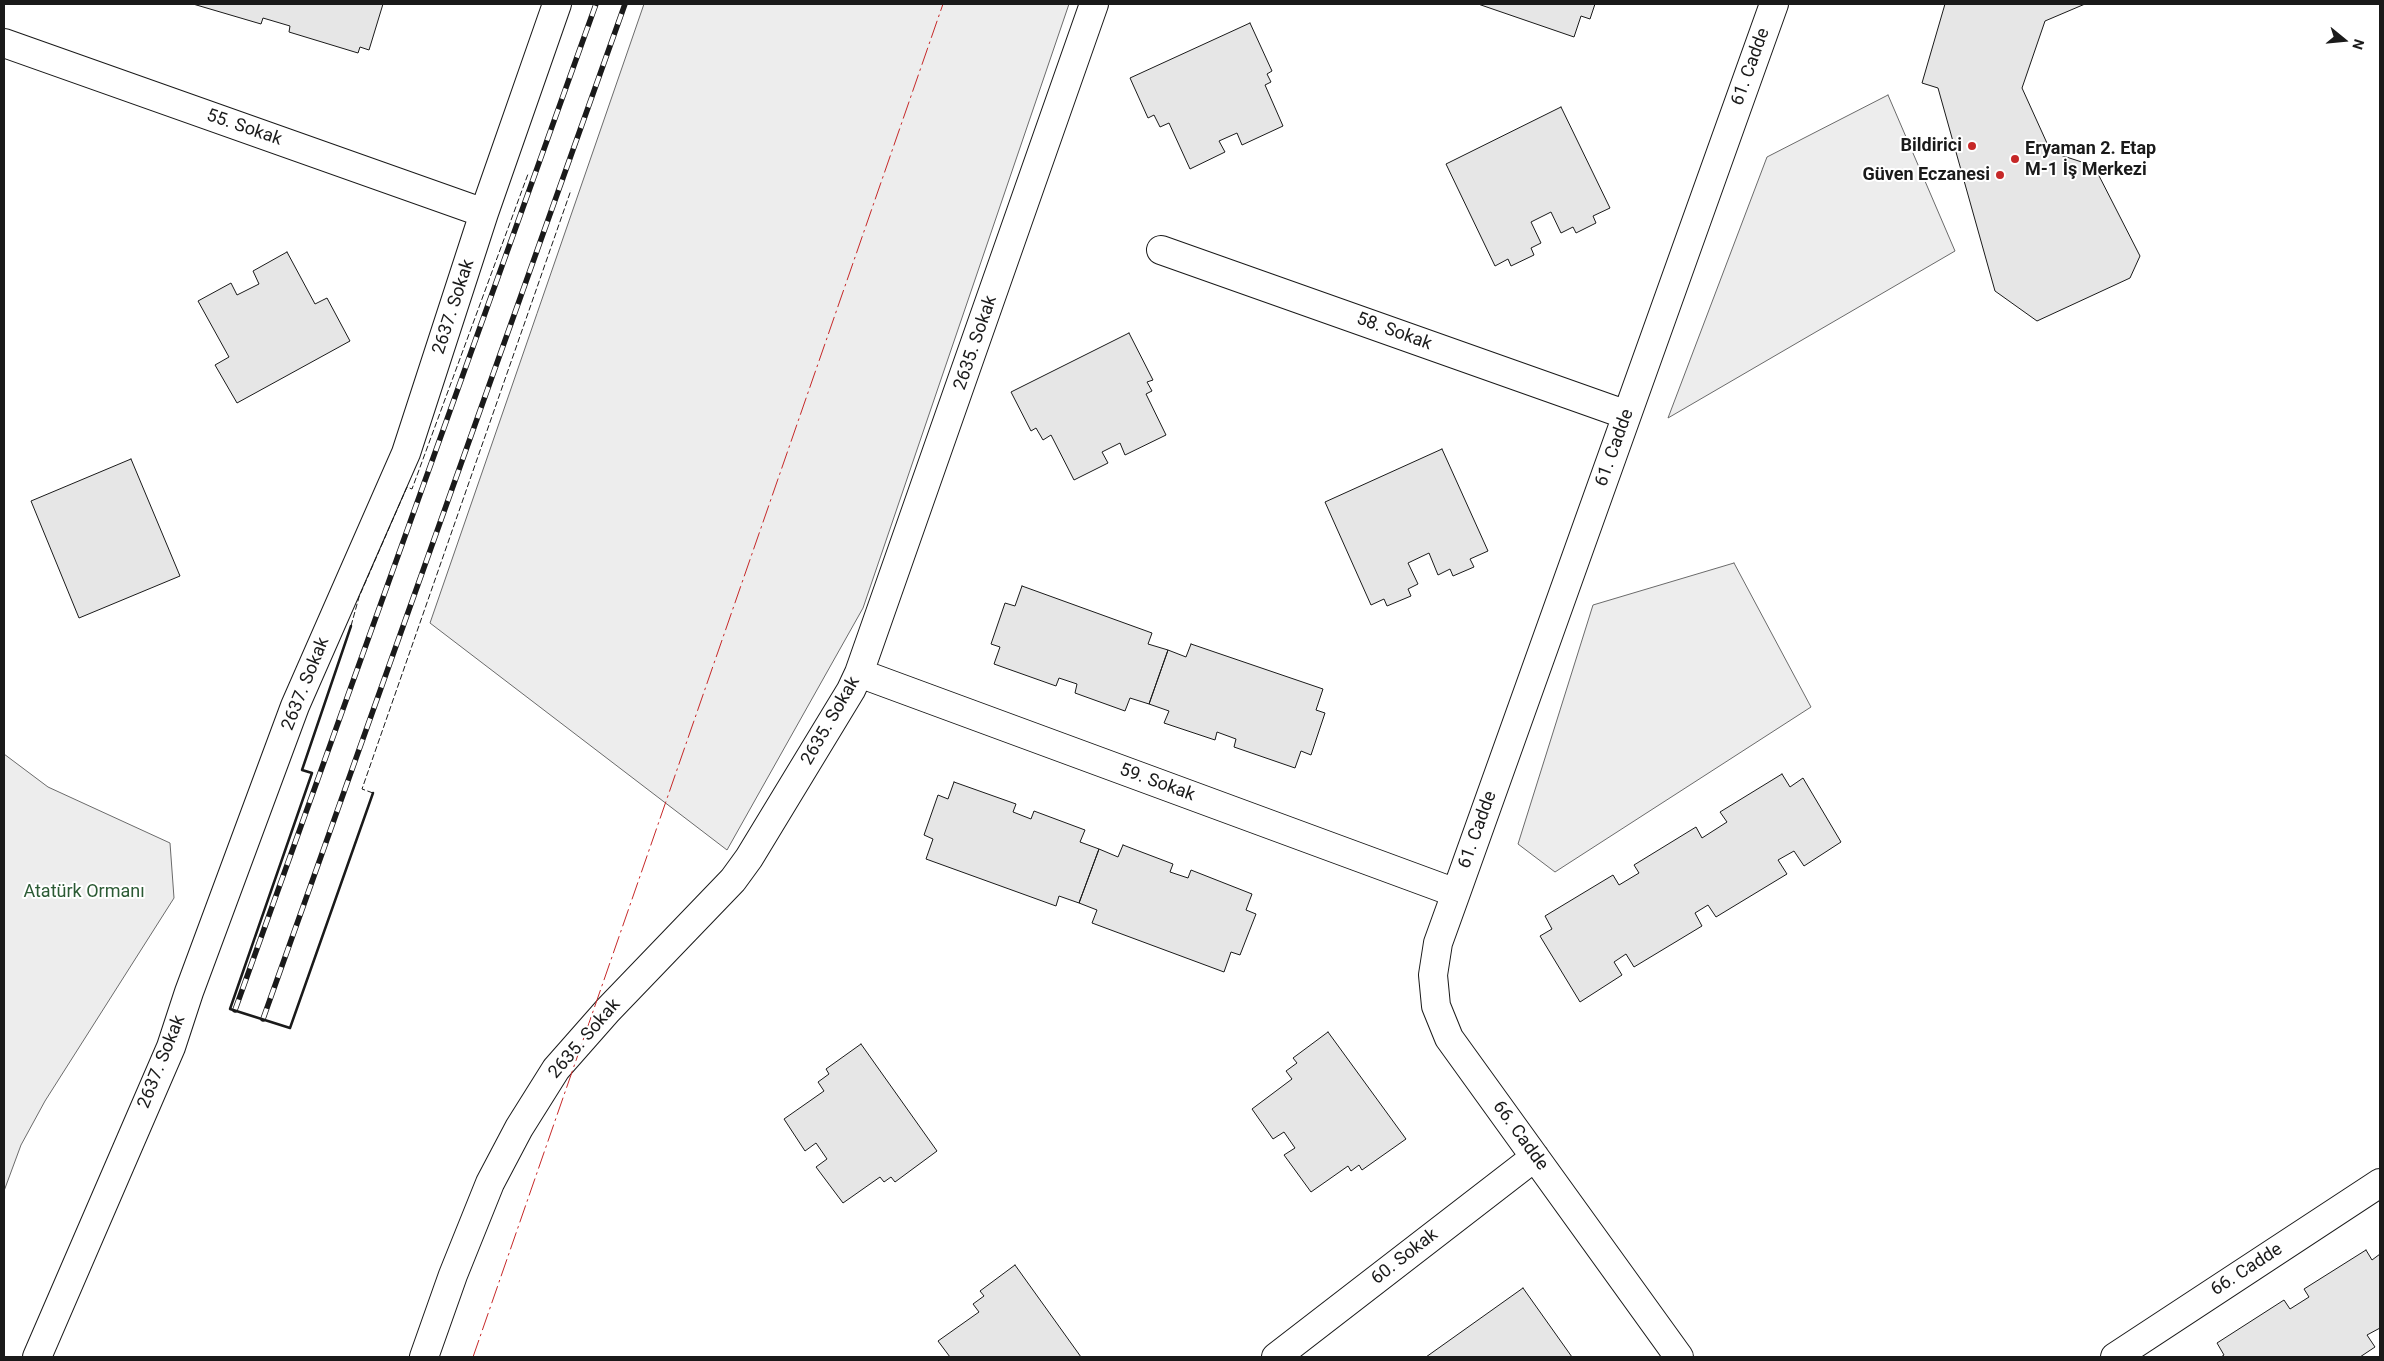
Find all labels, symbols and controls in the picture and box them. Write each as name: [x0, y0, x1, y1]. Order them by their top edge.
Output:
north arrow: [2319, 15, 2369, 65]
street label: 61. Cadde: [1727, 25, 1775, 109]
text: N: [2349, 37, 2367, 51]
street label: 55. Sokak: [203, 105, 285, 151]
place label: Bildirici: [1901, 135, 1962, 157]
place label: Eryaman 2. Etap M-1 İş Merkezi: [2025, 138, 2156, 180]
marker: Bildirici: [1966, 140, 1978, 152]
marker: Eryaman 2. Etap M-1 İş Merkezi: [2009, 153, 2021, 165]
place label: Güven Eczanesi: [1862, 164, 1990, 186]
marker: Güven Eczanesi: [1994, 169, 2006, 181]
street label: 2637. Sokak: [428, 257, 480, 357]
street label: 2635. Sokak: [950, 293, 1002, 393]
street label: 58. Sokak: [1353, 308, 1435, 356]
street label: 61. Cadde: [1591, 406, 1639, 490]
street label: 2637. Sokak: [278, 634, 334, 734]
street label: 2635. Sokak: [797, 673, 865, 769]
street label: 59. Sokak: [1116, 759, 1198, 807]
street label: 61. Cadde: [1454, 788, 1502, 872]
park label: Atatürk Ormanı: [23, 881, 145, 903]
street label: 2635. Sokak: [544, 995, 626, 1083]
street label: 2637. Sokak: [134, 1012, 190, 1112]
street label: 66. Cadde: [1488, 1097, 1552, 1175]
street label: 60. Sokak: [1367, 1224, 1443, 1290]
street label: 66. Cadde: [2207, 1239, 2287, 1301]

